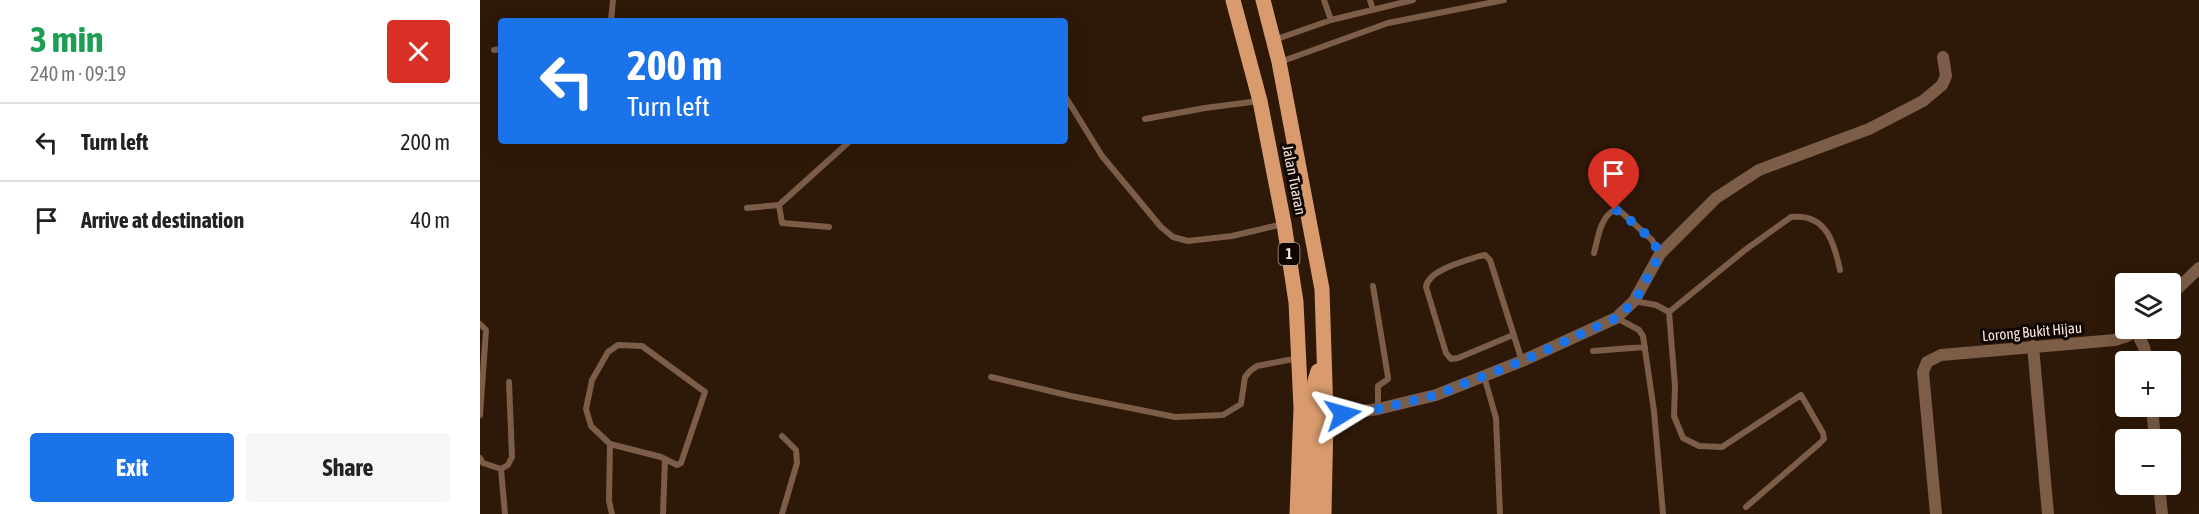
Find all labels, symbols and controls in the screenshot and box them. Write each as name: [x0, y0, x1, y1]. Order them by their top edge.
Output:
text: 3 min: [30, 18, 104, 60]
button: close: [387, 20, 450, 83]
text: 200 m: [627, 41, 722, 89]
icon: left: [528, 42, 606, 120]
text: 240 m · 09:19: [30, 62, 126, 85]
text: Turn left: [627, 91, 710, 122]
icon: left: [30, 126, 63, 159]
text: Turn left: [81, 129, 148, 155]
text: 200 m: [400, 129, 450, 155]
street label: Jalan Tuaran: [1279, 144, 1310, 216]
pin: [1588, 148, 1639, 210]
icon: arrive: [1597, 157, 1630, 190]
icon: arrive: [30, 204, 63, 237]
text: Arrive at destination: [81, 207, 244, 233]
text: 40 m: [410, 207, 450, 233]
road number: 1: [1278, 243, 1300, 265]
map controls: [2115, 273, 2181, 495]
button: layers: [2115, 273, 2181, 339]
street label: Lorong Bukit Hijau: [1981, 319, 2083, 344]
button: +: [2115, 351, 2181, 417]
position arrow: [1311, 382, 1375, 446]
button: −: [2115, 429, 2181, 495]
button: Exit: [30, 433, 234, 502]
button: Share: [246, 433, 450, 502]

